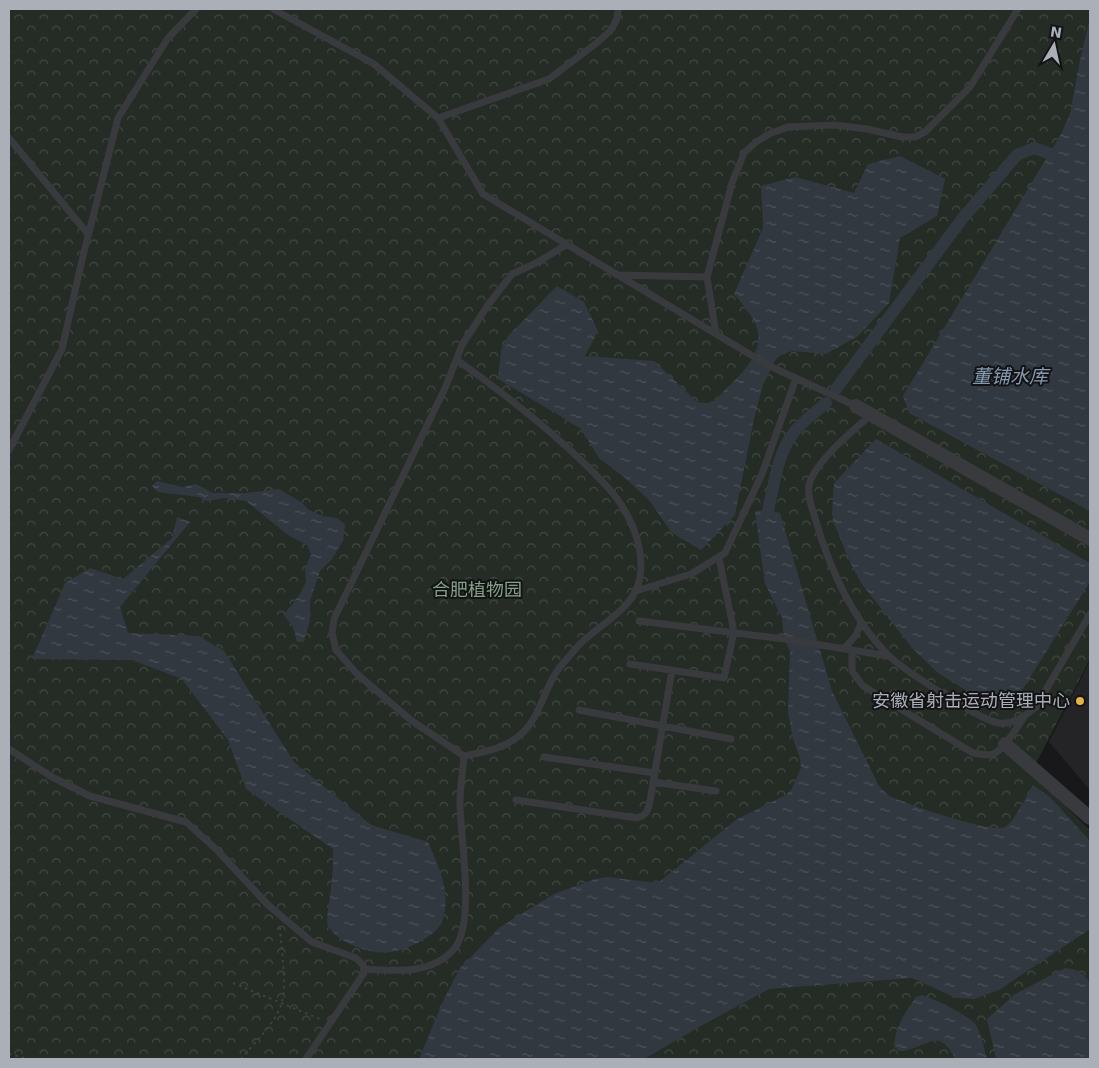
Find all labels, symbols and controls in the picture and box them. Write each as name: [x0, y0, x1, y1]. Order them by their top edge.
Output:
north arrow: [1029, 20, 1079, 70]
text: N: [1049, 23, 1063, 41]
water label: 董铺水库: [972, 365, 1051, 387]
park label: 合肥植物园: [432, 579, 522, 600]
place label: 安徽省射击运动管理中心: [872, 690, 1070, 711]
marker: 安徽省射击运动管理中心: [1074, 695, 1086, 707]

